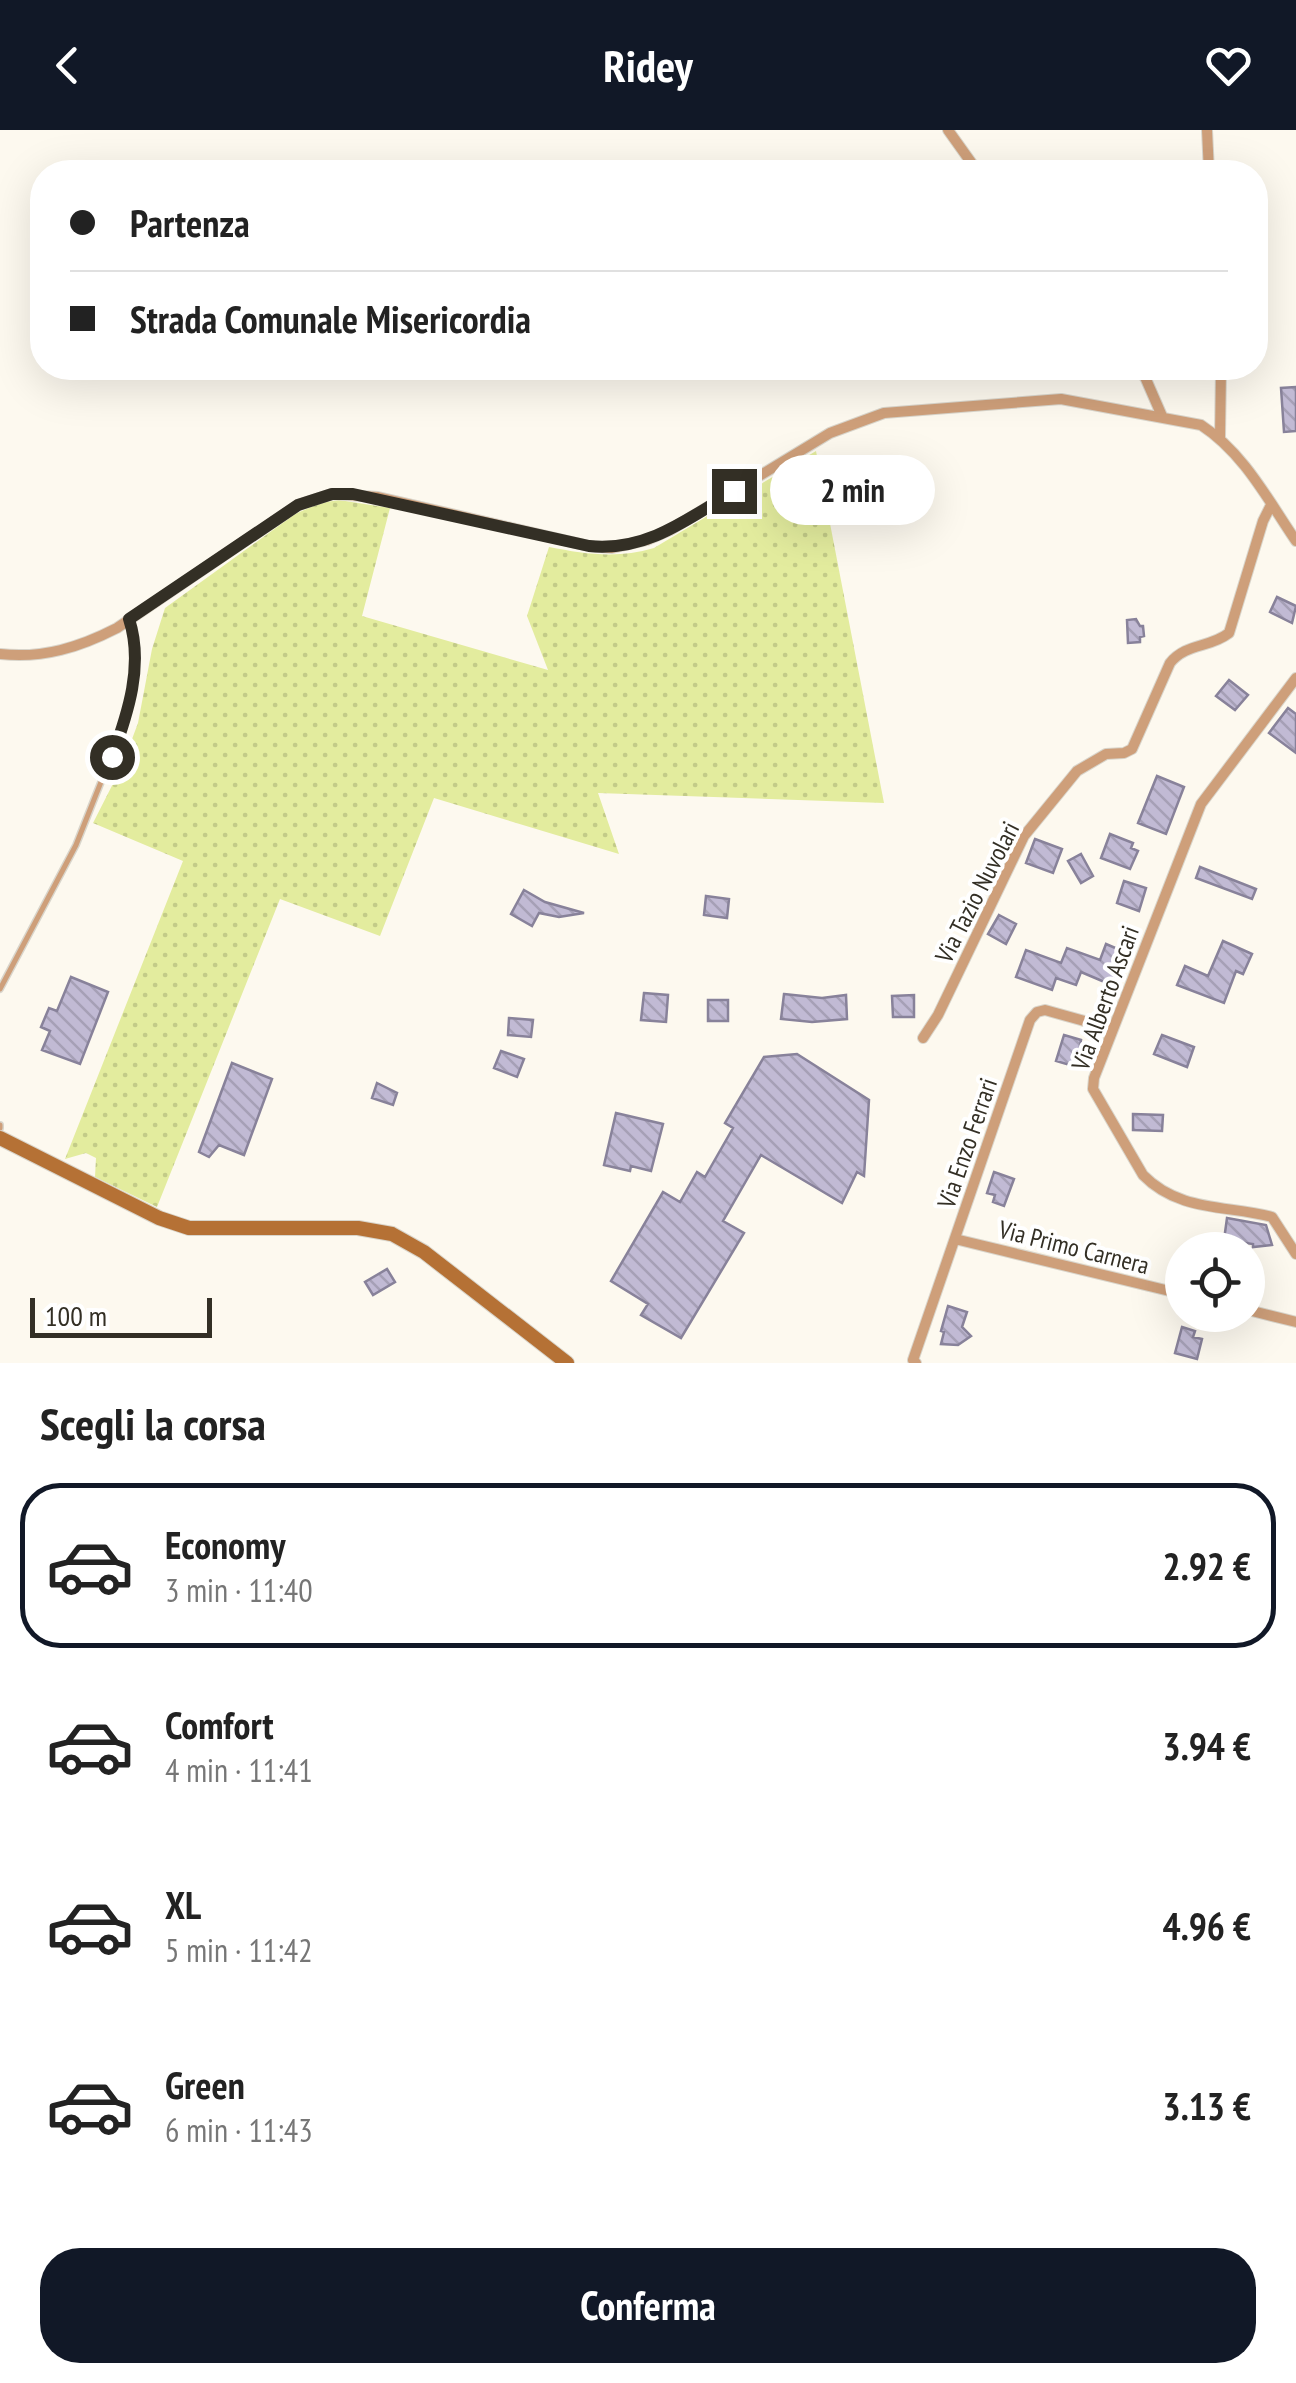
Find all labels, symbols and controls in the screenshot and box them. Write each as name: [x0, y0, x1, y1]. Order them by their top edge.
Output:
text: Ridey: [603, 36, 693, 94]
icon: back: [40, 38, 95, 93]
icon: heart: [1201, 38, 1256, 93]
text: Partenza: [130, 198, 250, 247]
text: Strada Comunale Misericordia: [130, 294, 531, 343]
callout: 2 min: [769, 456, 934, 526]
route end: [712, 469, 757, 514]
text: 2 min: [820, 469, 885, 511]
route start: [90, 735, 135, 780]
street label: Via Tazio Nuvolari: [927, 816, 1026, 969]
street label: Via Alberto Ascari: [1064, 921, 1146, 1076]
street label: Via Enzo Ferrari: [929, 1074, 1004, 1213]
street label: Via Primo Carnera: [995, 1213, 1152, 1281]
map controls: [1165, 1232, 1265, 1332]
button: locate: [1165, 1232, 1265, 1332]
scale bar: [30, 1293, 212, 1338]
text: 100 m: [45, 1297, 107, 1334]
text: Scegli la corsa: [40, 1394, 266, 1452]
text: Economy: [165, 1520, 285, 1569]
icon: car: [45, 1521, 135, 1611]
text: 2.92 €: [1162, 1541, 1251, 1590]
text: 3 min · 11:40: [165, 1569, 313, 1611]
text: Comfort: [165, 1700, 274, 1749]
icon: car: [45, 1701, 135, 1791]
text: 3.94 €: [1162, 1721, 1251, 1770]
text: 4 min · 11:41: [165, 1749, 313, 1791]
text: XL: [165, 1880, 201, 1929]
icon: car: [45, 1881, 135, 1971]
text: 4.96 €: [1162, 1901, 1251, 1950]
text: 5 min · 11:42: [165, 1929, 313, 1971]
text: Green: [165, 2060, 245, 2109]
icon: car: [45, 2061, 135, 2151]
text: 3.13 €: [1162, 2081, 1251, 2130]
text: 6 min · 11:43: [165, 2109, 313, 2151]
button: Conferma: [40, 2248, 1256, 2363]

